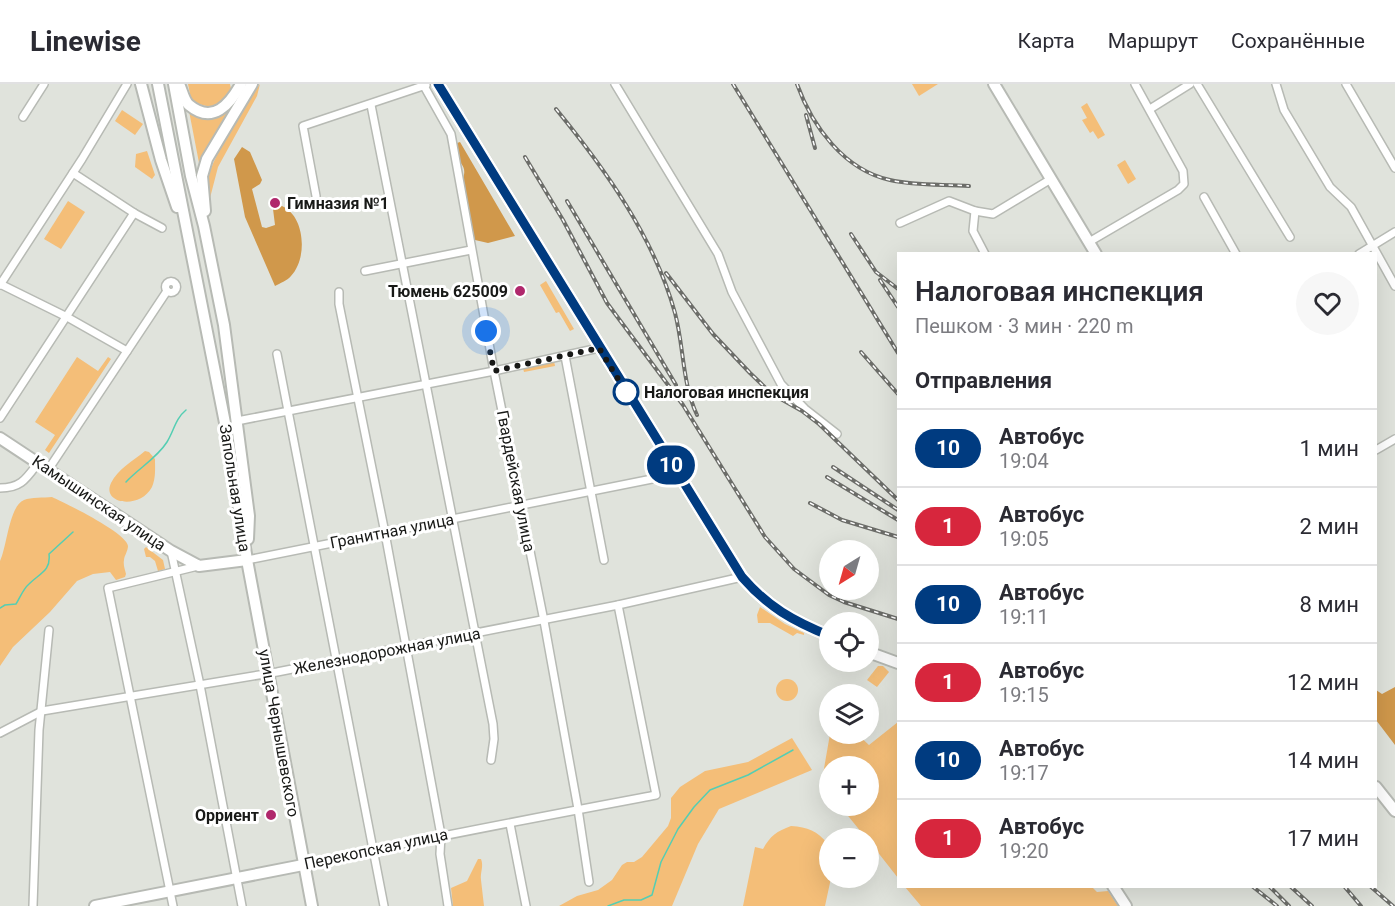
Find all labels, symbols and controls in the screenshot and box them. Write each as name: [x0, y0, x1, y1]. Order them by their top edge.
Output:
text: Linewise: [30, 25, 141, 58]
text: Карта: [1018, 29, 1075, 53]
text: Маршрут: [1108, 29, 1198, 53]
text: Сохранённые: [1231, 29, 1365, 53]
place label: Гимназия №1: [287, 194, 389, 213]
marker: Гимназия №1: [268, 196, 282, 210]
button: heart: [1296, 272, 1359, 335]
text: Налоговая инспекция: [915, 275, 1204, 308]
place label: Тюмень 625009: [388, 282, 508, 301]
marker: Тюмень 625009: [513, 284, 527, 298]
text: Пешком · 3 мин · 220 m: [915, 314, 1134, 338]
your location: [471, 316, 501, 346]
text: Отправления: [915, 368, 1052, 393]
marker: Налоговая инспекция: [613, 379, 639, 405]
place label: Налоговая инспекция: [644, 383, 809, 402]
street label: Гвардейская улица: [493, 409, 539, 553]
street label: Запольная улица: [216, 423, 254, 553]
text: Автобус: [999, 424, 1084, 449]
text: 10: [936, 436, 960, 460]
text: 1 мин: [1299, 436, 1359, 461]
line badge: 10: [644, 446, 698, 484]
text: 19:04: [999, 449, 1049, 473]
street label: Камышинская улица: [29, 451, 169, 555]
text: 10: [659, 453, 683, 477]
text: Автобус: [999, 502, 1084, 527]
street label: Гранитная улица: [328, 510, 456, 552]
text: 1: [942, 514, 954, 538]
text: 2 мин: [1299, 514, 1359, 539]
text: 19:05: [999, 527, 1049, 551]
north arrow: [819, 540, 879, 600]
map controls: [819, 540, 879, 888]
text: Автобус: [999, 580, 1084, 605]
text: 10: [936, 592, 960, 616]
text: 8 мин: [1299, 592, 1359, 617]
text: 19:11: [999, 605, 1049, 629]
button: locate: [819, 612, 879, 672]
street label: Железнодорожная улица: [292, 624, 482, 678]
street label: улица Чернышевского: [255, 648, 303, 818]
text: Автобус: [999, 658, 1084, 683]
text: 1: [942, 670, 954, 694]
text: 12 мин: [1287, 670, 1359, 695]
text: 19:15: [999, 683, 1049, 707]
button: layers: [819, 684, 879, 744]
text: Автобус: [999, 736, 1084, 761]
text: 10: [936, 748, 960, 772]
text: 14 мин: [1287, 748, 1359, 773]
button: +: [819, 756, 879, 816]
text: 19:17: [999, 761, 1049, 785]
place label: Орриент: [195, 806, 259, 825]
marker: Орриент: [264, 808, 278, 822]
text: Автобус: [999, 814, 1084, 839]
street label: Перекопская улица: [302, 824, 450, 874]
text: 1: [942, 826, 954, 850]
text: 17 мин: [1287, 826, 1359, 851]
button: −: [819, 828, 879, 888]
text: 19:20: [999, 839, 1049, 863]

